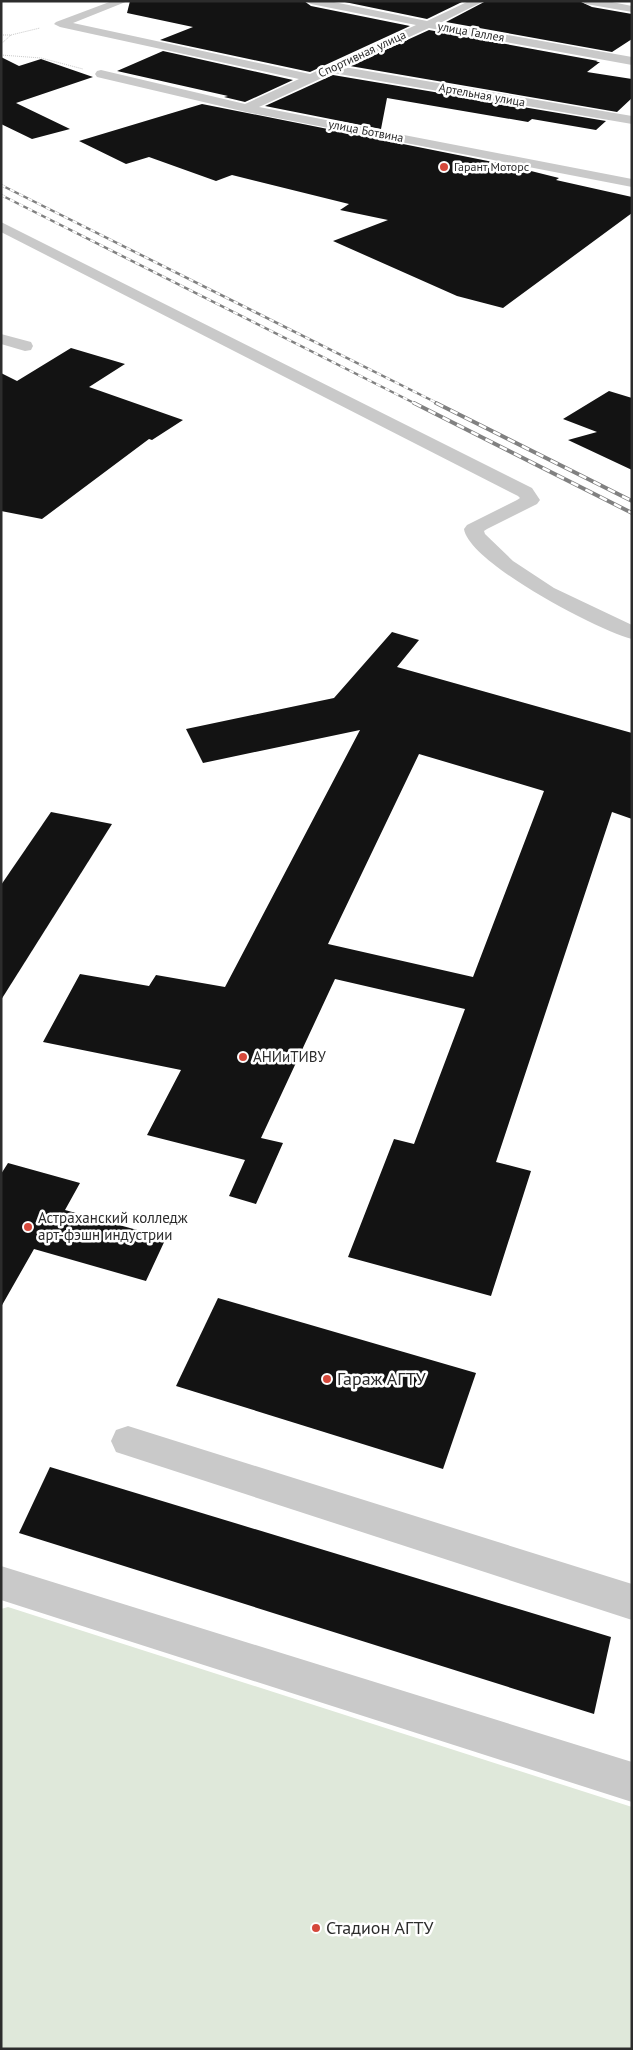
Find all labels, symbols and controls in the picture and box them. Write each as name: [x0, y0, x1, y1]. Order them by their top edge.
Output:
street label: улица Галлея: [437, 18, 506, 45]
street label: Спортивная улица: [315, 27, 408, 80]
street label: Артельная улица: [438, 80, 526, 109]
street label: улица Ботвина: [327, 116, 405, 145]
place label: Гарант Моторс: [454, 159, 530, 174]
marker: Гарант Моторс: [438, 161, 450, 173]
place label: АНИиТИВУ: [253, 1047, 327, 1066]
marker: АНИиТИВУ: [237, 1051, 249, 1063]
place label: Астраханский колледж арт-фэшн индустрии: [38, 1208, 188, 1244]
marker: Астраханский колледж арт-фэшн индустрии: [22, 1221, 34, 1233]
place label: Гараж АГТУ: [337, 1367, 426, 1390]
marker: Гараж АГТУ: [321, 1373, 333, 1385]
place label: Стадион АГТУ: [326, 1916, 434, 1939]
marker: Стадион АГТУ: [310, 1922, 322, 1934]

